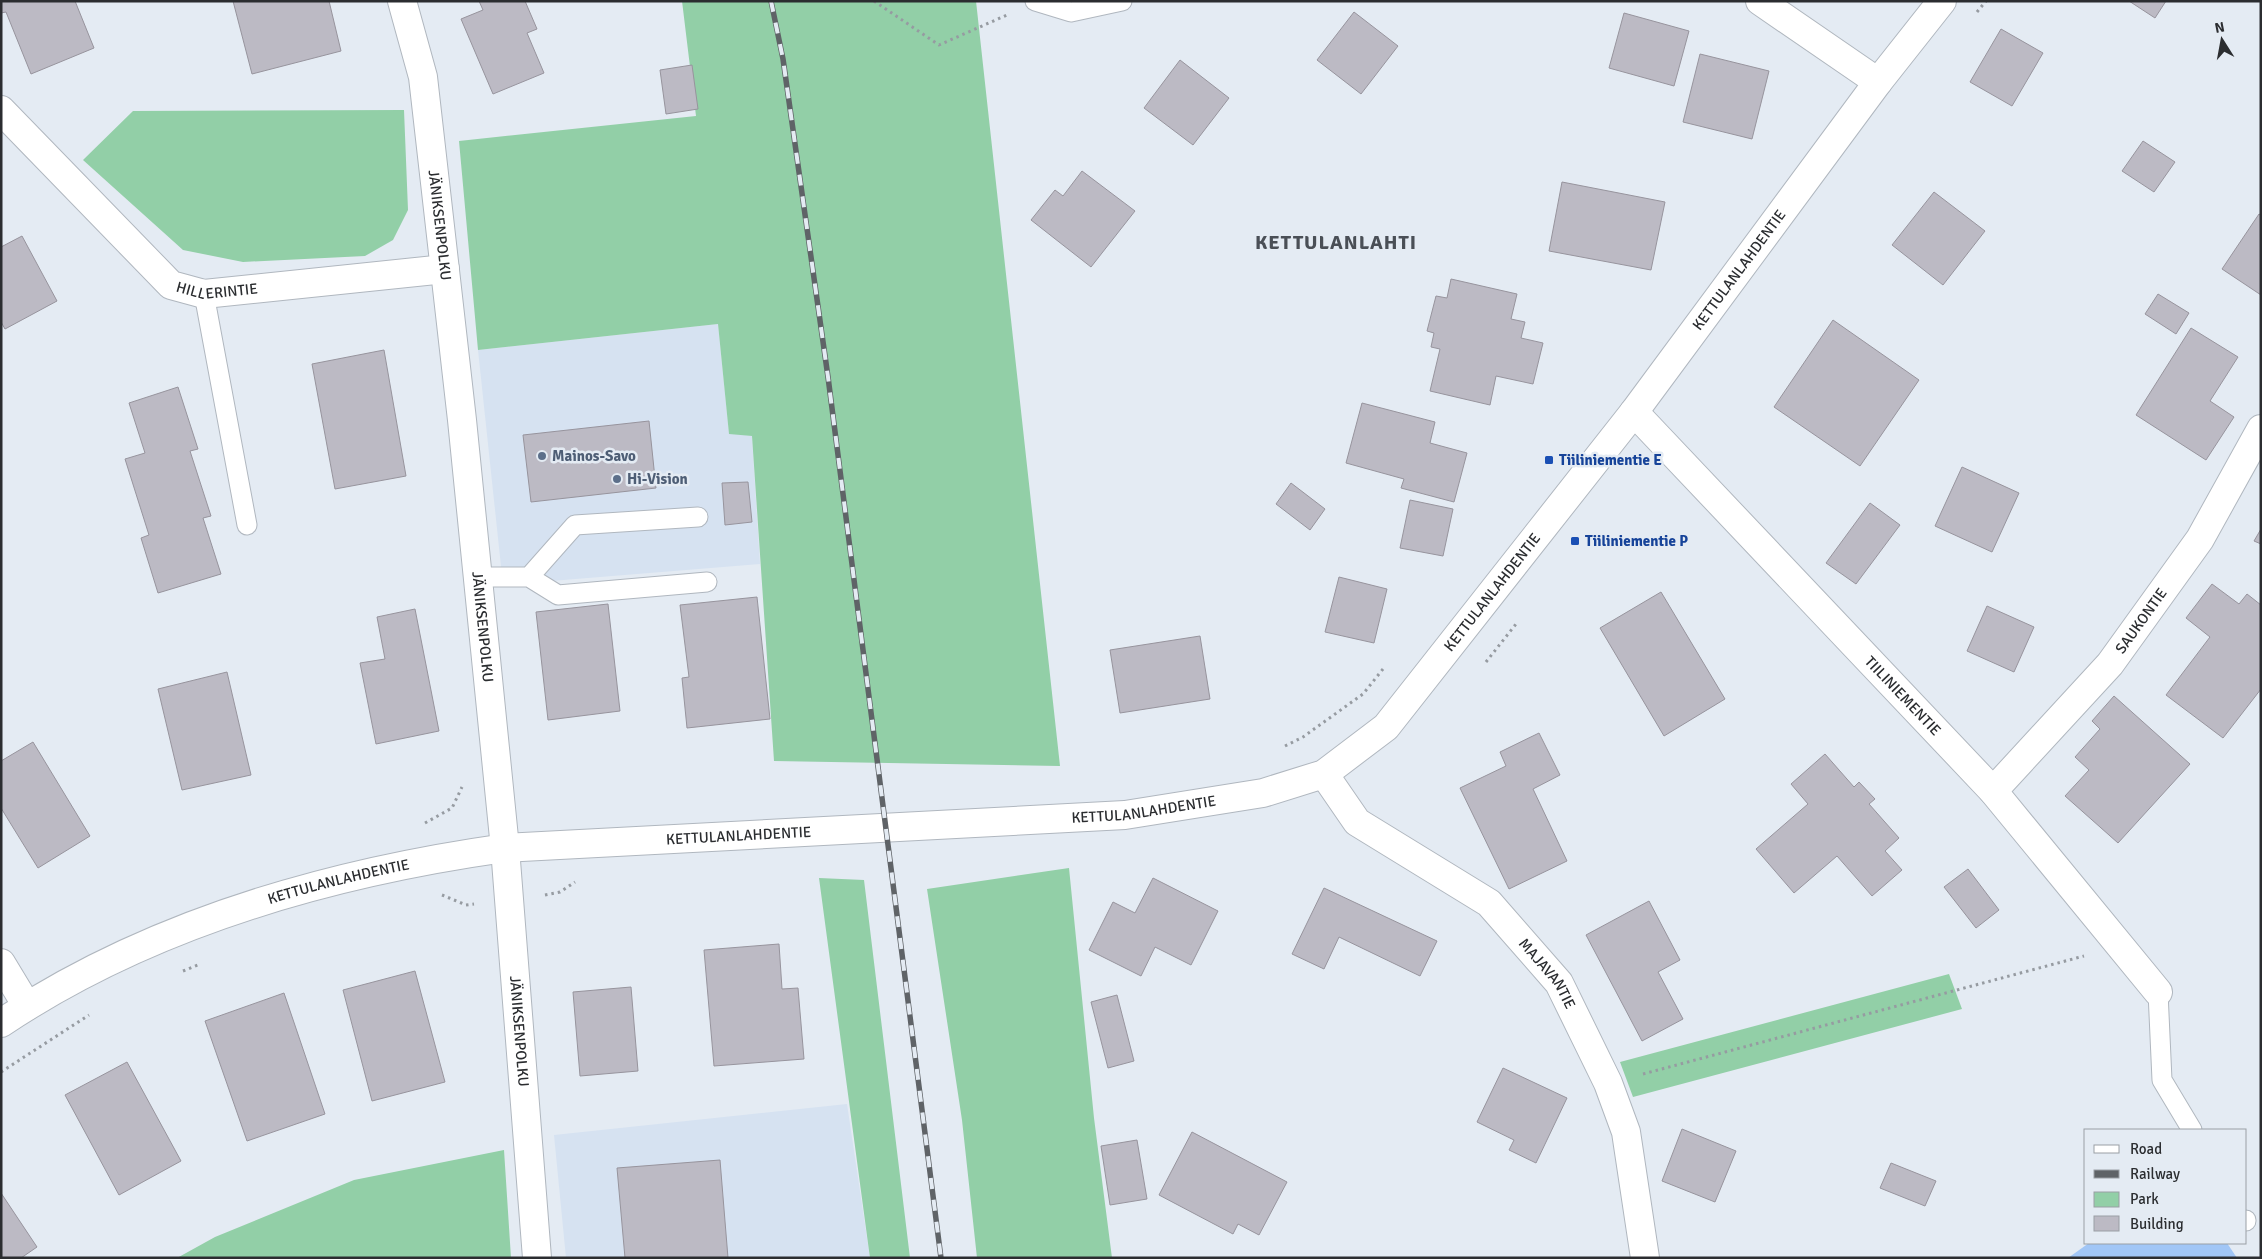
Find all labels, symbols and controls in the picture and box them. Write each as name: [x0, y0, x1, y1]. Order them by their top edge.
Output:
north arrow: [2197, 15, 2247, 65]
text: N: [2213, 18, 2226, 37]
street label: JÄNIKSENPOLKU: [425, 169, 455, 281]
street label: KETTULANLAHDENTIE: [1689, 206, 1790, 334]
district label: KETTULANLAHTI: [1255, 230, 1417, 255]
street label: HILLERINTIE: [174, 278, 259, 303]
place label: Mainos-Savo: [552, 447, 636, 465]
marker: Mainos-Savo: [536, 450, 548, 462]
place label: Tiiliniementie E: [1559, 451, 1662, 469]
marker: Tiiliniementie E: [1543, 454, 1555, 466]
place label: Hi-Vision: [627, 470, 688, 488]
marker: Hi-Vision: [611, 473, 623, 485]
street label: KETTULANLAHDENTIE: [1440, 529, 1544, 655]
place label: Tiiliniementie P: [1585, 532, 1688, 550]
marker: Tiiliniementie P: [1569, 535, 1581, 547]
street label: JÄNIKSENPOLKU: [468, 571, 497, 683]
street label: SAUKONTIE: [2112, 584, 2171, 657]
street label: TIILINIEMENTIE: [1861, 652, 1945, 739]
street label: KETTULANLAHDENTIE: [1071, 792, 1217, 827]
street label: KETTULANLAHDENTIE: [666, 823, 812, 848]
street label: KETTULANLAHDENTIE: [265, 855, 411, 908]
street label: MAJAVANTIE: [1515, 935, 1579, 1012]
street label: JÄNIKSENPOLKU: [506, 975, 533, 1087]
legend: [2084, 1129, 2247, 1244]
text: Road: [2130, 1140, 2162, 1158]
text: Railway: [2130, 1165, 2180, 1183]
text: Park: [2130, 1190, 2159, 1208]
text: Building: [2130, 1215, 2184, 1233]

